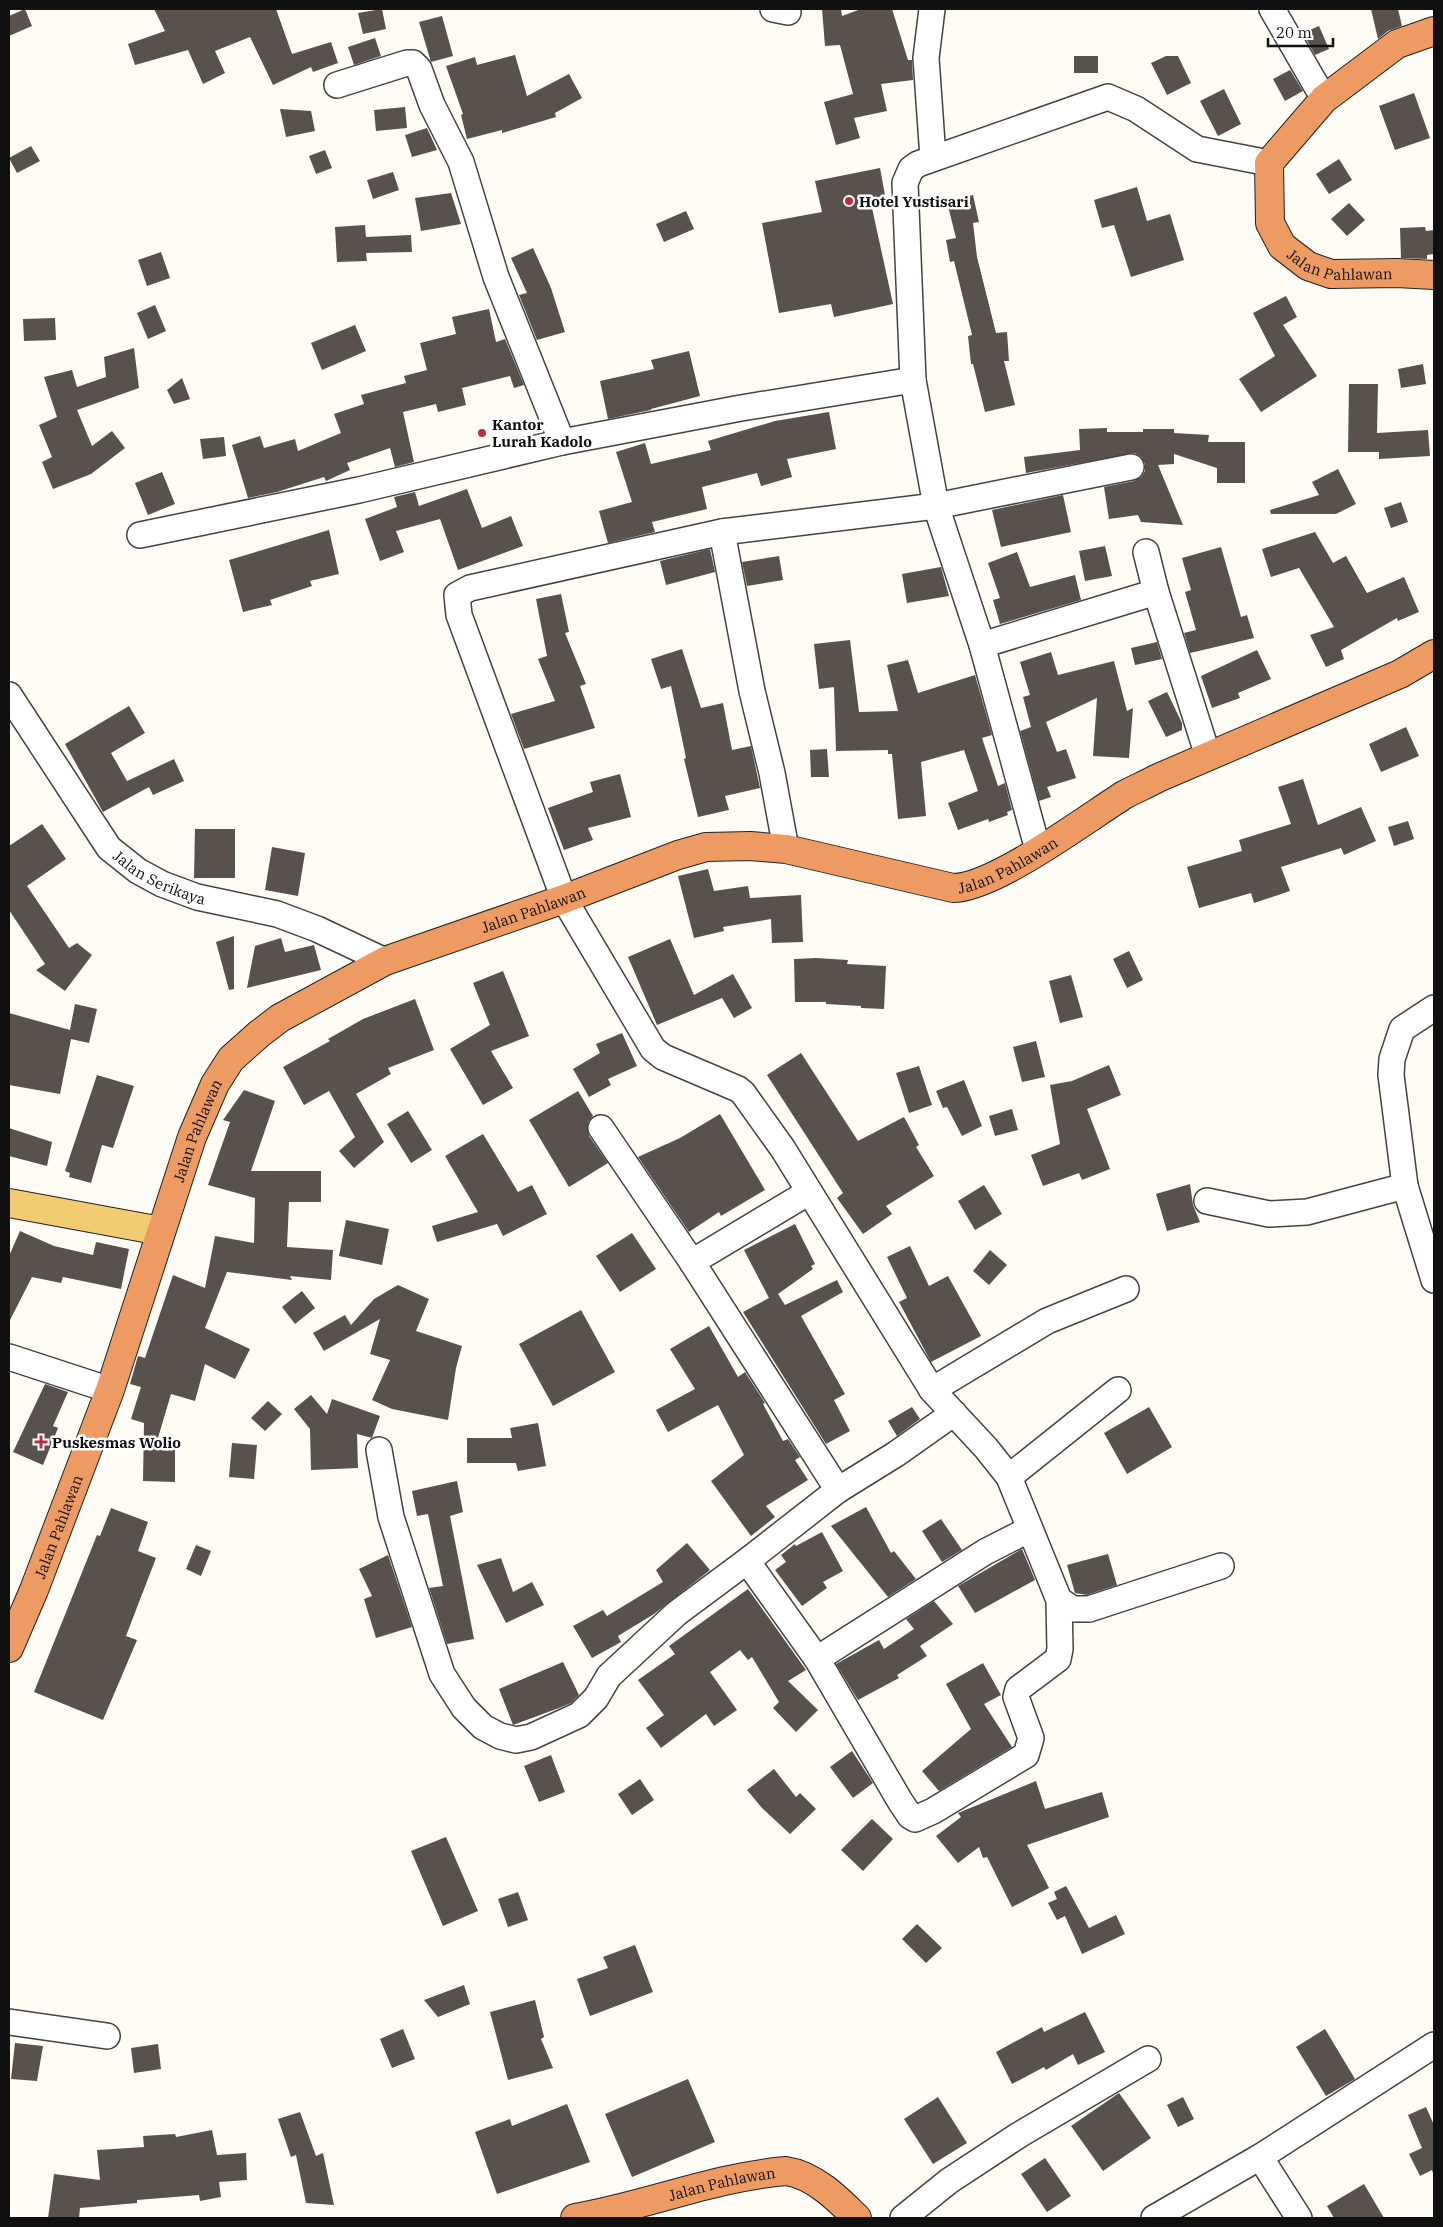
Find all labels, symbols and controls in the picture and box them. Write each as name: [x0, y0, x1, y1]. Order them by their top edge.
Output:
scale bar: [1268, 15, 1333, 47]
text: 20 m: [1276, 23, 1312, 42]
place label: Hotel Yustisari: [859, 192, 969, 211]
marker: Hotel Yustisari: [843, 195, 855, 207]
street label: Jalan Pahlawan: [1284, 244, 1393, 284]
place label: Kantor Lurah Kadolo: [492, 415, 592, 451]
marker: Kantor Lurah Kadolo: [476, 427, 488, 439]
street label: Jalan Pahlawan: [956, 832, 1061, 897]
street label: Jalan Serikaya: [110, 846, 207, 908]
street label: Jalan Pahlawan: [479, 882, 589, 936]
street label: Jalan Pahlawan: [169, 1074, 226, 1184]
place label: Puskesmas Wolio: [52, 1433, 181, 1452]
marker: Puskesmas Wolio: [34, 1435, 48, 1449]
street label: Jalan Pahlawan: [30, 1472, 87, 1581]
street label: Jalan Pahlawan: [666, 2163, 777, 2205]

